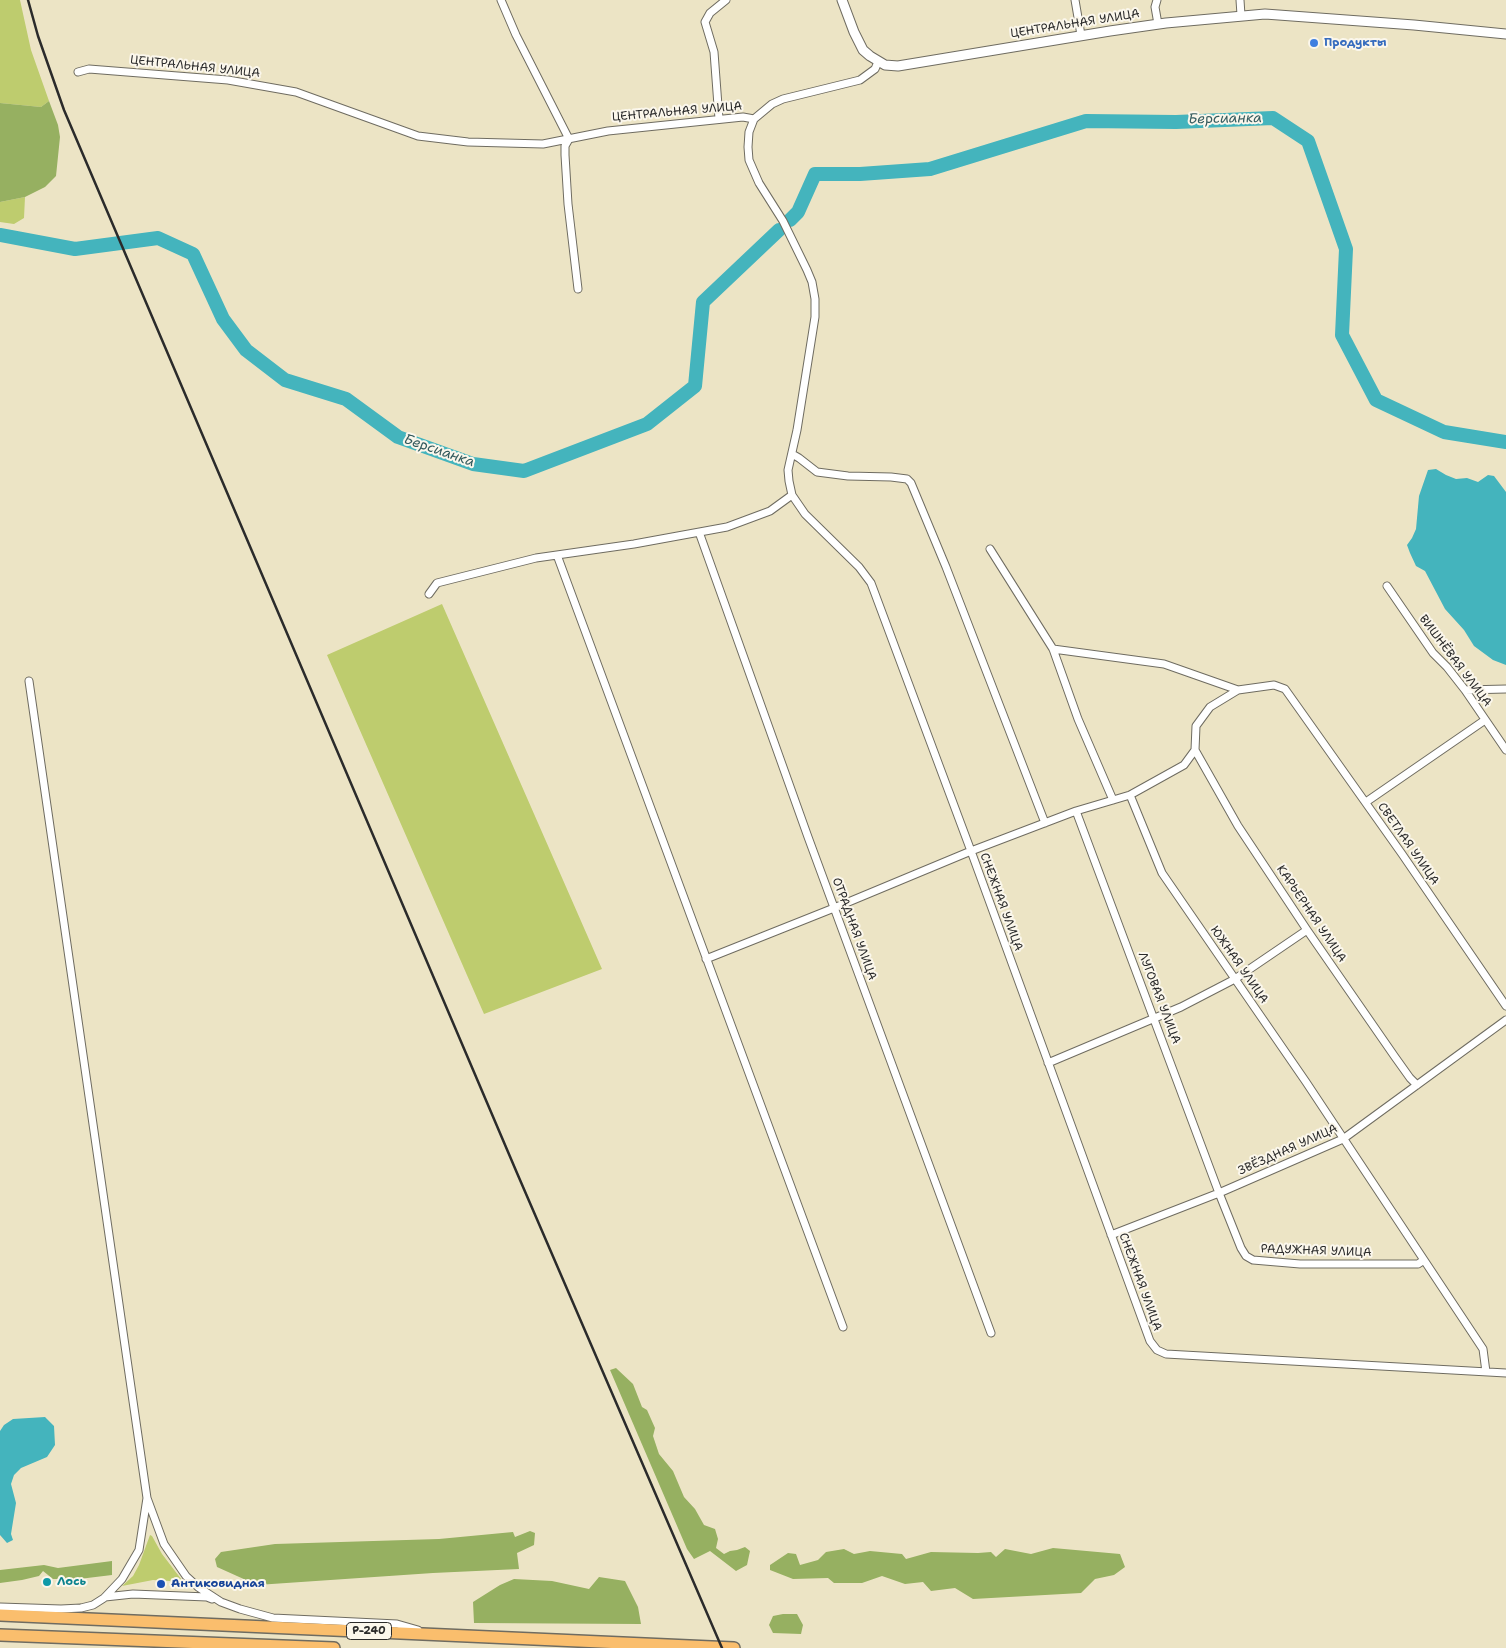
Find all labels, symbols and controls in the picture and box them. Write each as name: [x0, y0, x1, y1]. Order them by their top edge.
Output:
street label: ЦЕНТРАЛЬНАЯ УЛИЦА: [1009, 7, 1141, 41]
place label: Продукты: [1324, 36, 1386, 50]
marker: Продукты: [1308, 37, 1320, 49]
street label: ЦЕНТРАЛЬНАЯ УЛИЦА: [129, 53, 261, 81]
street label: ЦЕНТРАЛЬНАЯ УЛИЦА: [611, 99, 743, 125]
water label: Берсианка: [1188, 110, 1262, 128]
water label: Берсианка: [401, 431, 477, 471]
street label: ВИШНЁВАЯ УЛИЦА: [1416, 612, 1494, 710]
street label: СВЕТЛАЯ УЛИЦА: [1374, 800, 1442, 888]
street label: СНЕЖНАЯ УЛИЦА: [977, 851, 1025, 953]
street label: КАРЬЕРНАЯ УЛИЦА: [1273, 863, 1349, 965]
street label: ОТРАДНАЯ УЛИЦА: [829, 876, 879, 982]
street label: ЮЖНАЯ УЛИЦА: [1207, 924, 1271, 1006]
street label: ЛУГОВАЯ УЛИЦА: [1135, 950, 1183, 1046]
street label: ЗВЁЗДНАЯ УЛИЦА: [1236, 1122, 1340, 1178]
street label: СНЕЖНАЯ УЛИЦА: [1116, 1231, 1164, 1333]
street label: РАДУЖНАЯ УЛИЦА: [1260, 1242, 1372, 1260]
place label: Лось: [57, 1575, 86, 1589]
marker: Лось: [41, 1576, 53, 1588]
place label: Антиковидная: [171, 1577, 265, 1591]
marker: Антиковидная: [155, 1578, 167, 1590]
road number: Р-240: [346, 1622, 392, 1640]

